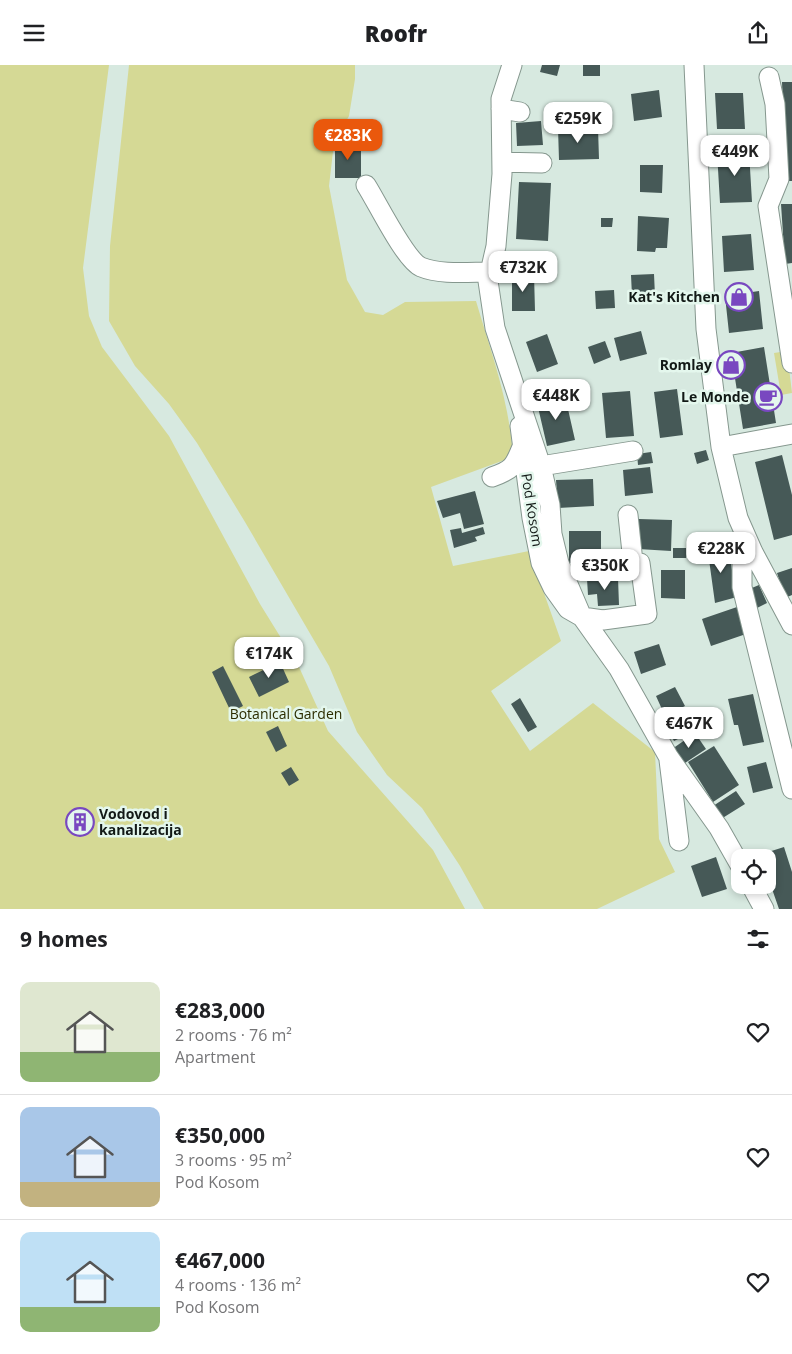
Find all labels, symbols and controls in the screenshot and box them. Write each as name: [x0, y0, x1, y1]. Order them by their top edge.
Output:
text: Roofr: [365, 18, 427, 48]
icon: menu: [20, 19, 48, 47]
icon: share: [744, 19, 772, 47]
pin: €259K: [543, 101, 613, 144]
text: €259K: [554, 107, 602, 129]
pin: €283K: [313, 119, 383, 161]
text: €283K: [324, 124, 372, 146]
pin: €449K: [700, 135, 770, 177]
text: €449K: [711, 140, 759, 162]
pin: €732K: [488, 251, 558, 293]
text: €732K: [499, 256, 547, 278]
shop icon: Kat's Kitchen: [724, 282, 754, 312]
place label: Kat's Kitchen: [628, 287, 720, 306]
shop icon: Romlay: [716, 350, 746, 380]
place label: Romlay: [660, 355, 712, 374]
pin: €448K: [521, 379, 591, 421]
cafe icon: Le Monde: [753, 382, 783, 412]
text: €448K: [532, 384, 580, 406]
place label: Le Monde: [681, 387, 749, 406]
street label: Pod Kosom: [517, 472, 548, 548]
pin: €228K: [686, 531, 756, 574]
text: €228K: [697, 537, 745, 559]
pin: €350K: [570, 549, 640, 591]
text: €350K: [581, 554, 629, 576]
pin: €174K: [234, 637, 304, 679]
text: €174K: [245, 642, 293, 664]
park label: Botanical Garden: [230, 704, 342, 723]
pin: €467K: [654, 707, 724, 749]
text: €467K: [665, 712, 713, 734]
place label: Vodovod i kanalizacija: [99, 804, 182, 839]
building icon: Vodovod i kanalizacija: [65, 807, 95, 837]
map controls: [731, 849, 776, 894]
button: locate: [731, 849, 776, 894]
text: 9 homes: [20, 925, 108, 953]
icon: filters: [744, 925, 772, 953]
text: €283,000: [175, 996, 265, 1024]
icon: home: [60, 1002, 120, 1062]
icon: heart: [744, 1018, 772, 1046]
text: 2 rooms · 76 m²: [175, 1024, 292, 1046]
text: Apartment: [175, 1046, 255, 1068]
text: €350,000: [175, 1121, 265, 1149]
icon: home: [60, 1127, 120, 1187]
icon: heart: [744, 1143, 772, 1171]
text: 3 rooms · 95 m²: [175, 1149, 292, 1171]
text: Pod Kosom: [175, 1171, 260, 1193]
text: €467,000: [175, 1246, 265, 1274]
icon: home: [60, 1252, 120, 1312]
icon: heart: [744, 1268, 772, 1296]
text: 4 rooms · 136 m²: [175, 1274, 301, 1296]
text: Pod Kosom: [175, 1296, 260, 1318]

